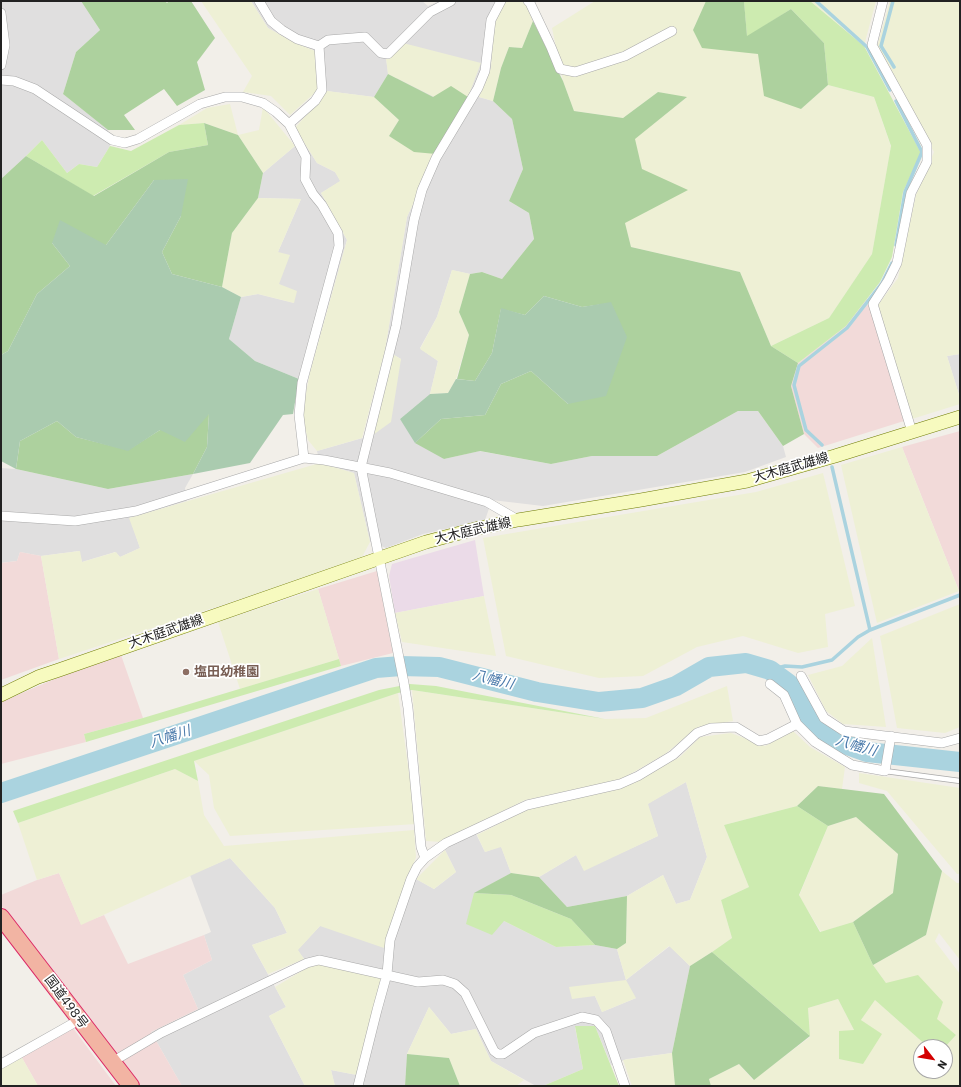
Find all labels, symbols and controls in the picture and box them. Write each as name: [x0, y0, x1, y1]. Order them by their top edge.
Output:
street label: 大木庭武雄線: [751, 450, 831, 486]
street label: 大木庭武雄線: [433, 515, 513, 547]
street label: 大木庭武雄線: [127, 612, 205, 652]
place label: 塩田幼稚園: [194, 664, 259, 680]
marker: 塩田幼稚園: [181, 667, 191, 677]
water label: 八幡川: [471, 667, 515, 693]
water label: 八幡川: [147, 723, 193, 751]
water label: 八幡川: [833, 732, 879, 760]
street label: 国道498号: [41, 972, 91, 1032]
north arrow: [913, 1039, 953, 1079]
text: N: [934, 1058, 950, 1072]

